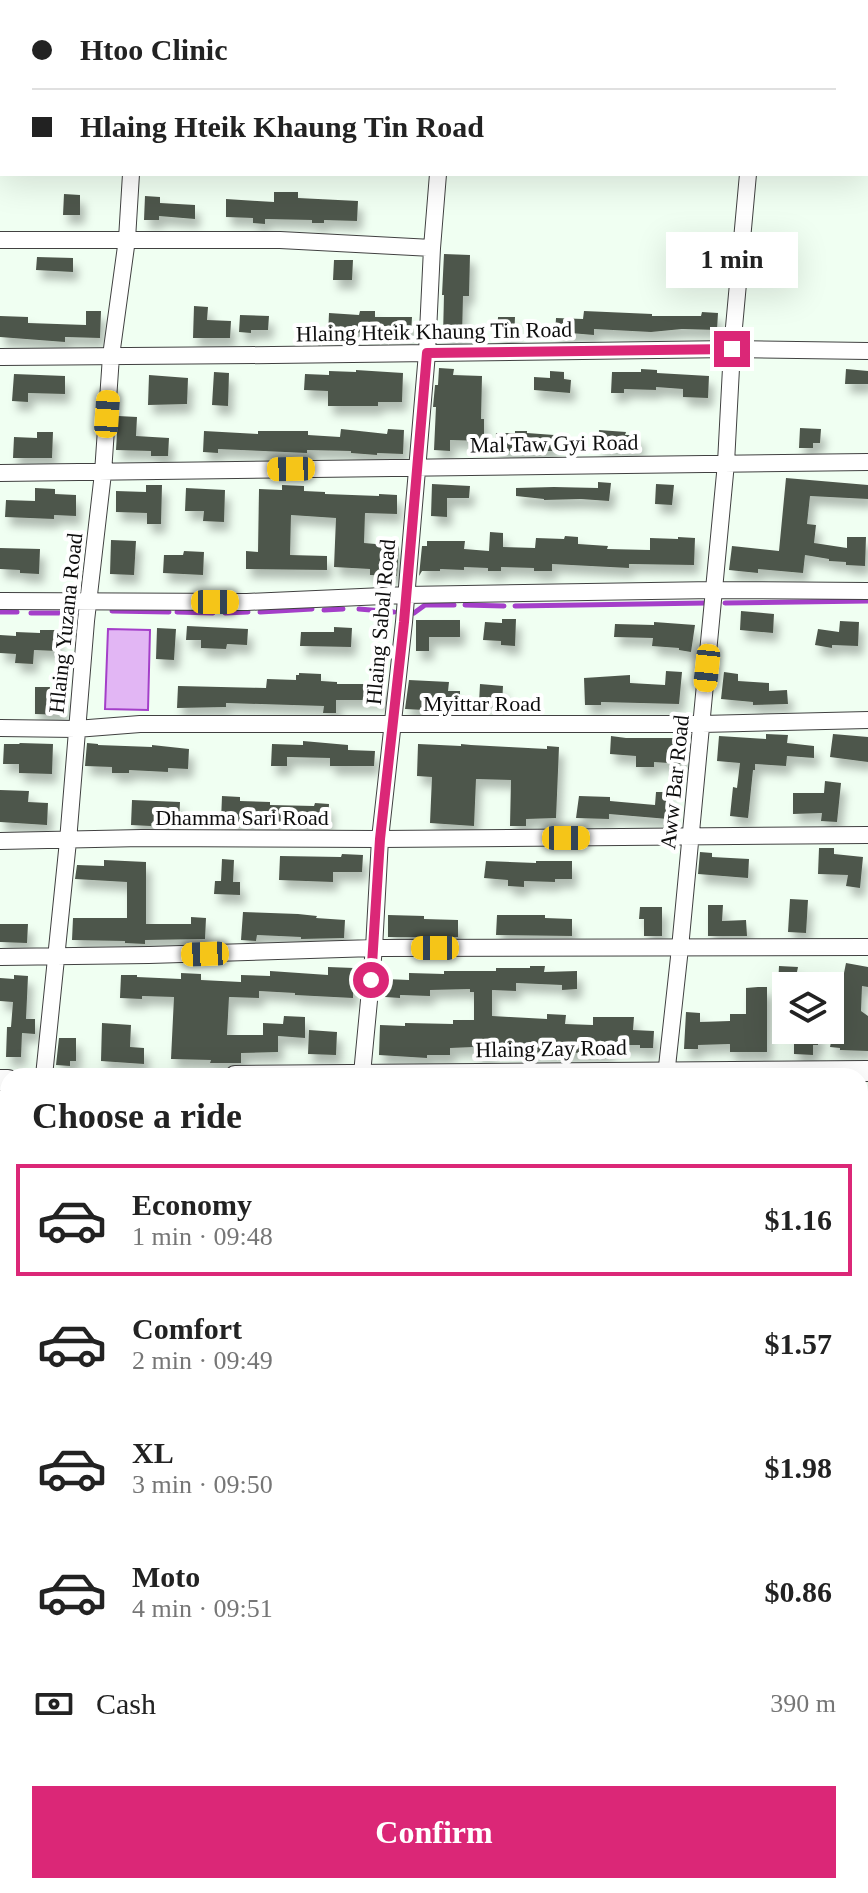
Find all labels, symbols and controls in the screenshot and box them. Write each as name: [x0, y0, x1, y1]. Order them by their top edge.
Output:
text: Htoo Clinic: [80, 33, 228, 66]
text: Hlaing Hteik Khaung Tin Road: [80, 110, 484, 143]
callout: 1 min: [666, 233, 798, 289]
text: 1 min: [701, 245, 763, 274]
street label: Hlaing Hteik Khaung Tin Road: [296, 317, 572, 346]
route end: [714, 331, 750, 367]
car: [93, 389, 121, 439]
street label: Mal Taw Gyi Road: [470, 430, 638, 457]
car: [267, 457, 315, 481]
street label: Hlaing Yuzana Road: [44, 532, 87, 714]
street label: Hlaing Sabal Road: [361, 538, 400, 706]
car: [191, 590, 239, 614]
car: [693, 643, 721, 693]
street label: Myittar Road: [423, 691, 541, 716]
street label: Aww Bar Road: [655, 714, 694, 850]
street label: Dhamma Sari Road: [155, 805, 329, 830]
car: [542, 826, 590, 850]
car: [411, 936, 459, 960]
car: [181, 941, 229, 967]
route start: [353, 962, 389, 998]
map controls: [772, 972, 844, 1044]
button: layers: [772, 972, 844, 1044]
street label: Hlaing Zay Road: [475, 1035, 627, 1062]
text: Choose a ride: [32, 1096, 242, 1136]
icon: car: [36, 1184, 108, 1256]
text: Economy: [132, 1188, 252, 1221]
text: $1.16: [765, 1203, 832, 1236]
text: 1 min · 09:48: [132, 1222, 273, 1251]
icon: car: [36, 1308, 108, 1380]
text: Comfort: [132, 1312, 242, 1345]
text: $1.57: [765, 1327, 832, 1360]
text: 2 min · 09:49: [132, 1346, 273, 1375]
icon: car: [36, 1432, 108, 1504]
text: XL: [132, 1436, 174, 1469]
text: $1.98: [765, 1451, 832, 1484]
text: 3 min · 09:50: [132, 1470, 273, 1499]
icon: car: [36, 1556, 108, 1628]
text: Moto: [132, 1560, 200, 1593]
text: $0.86: [765, 1575, 832, 1608]
text: 4 min · 09:51: [132, 1594, 273, 1623]
icon: cash: [32, 1682, 76, 1726]
text: Cash: [96, 1687, 156, 1720]
text: 390 m: [770, 1689, 836, 1718]
button: Confirm: [32, 1786, 836, 1878]

